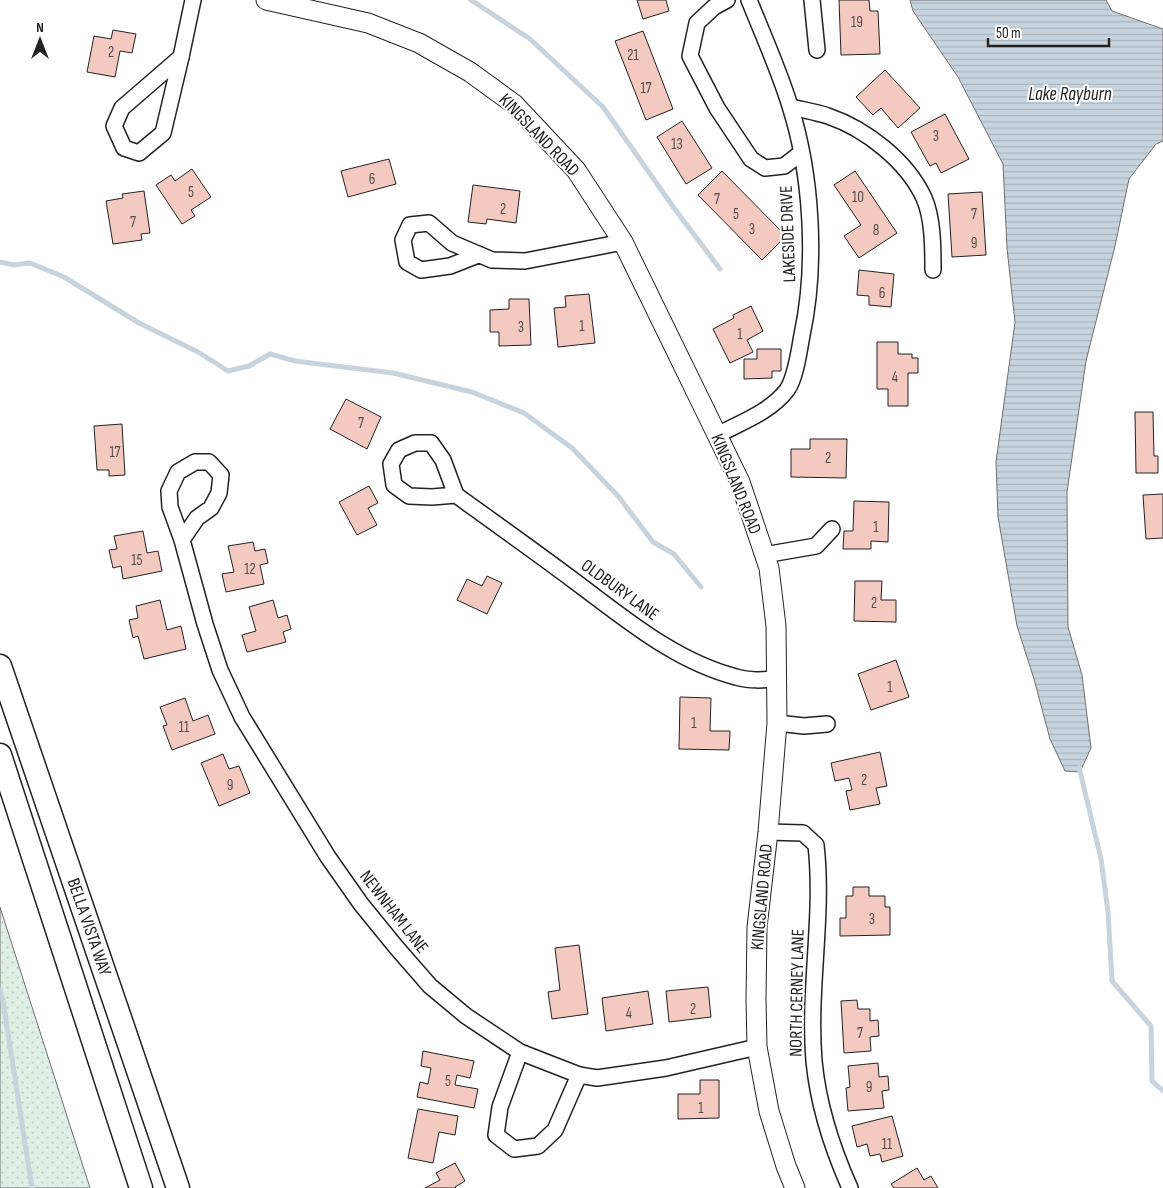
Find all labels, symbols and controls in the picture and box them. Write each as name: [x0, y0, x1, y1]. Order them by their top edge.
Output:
house number: 19: [851, 13, 863, 32]
north arrow: [15, 15, 65, 65]
scale bar: [988, 15, 1109, 47]
text: N: [36, 19, 44, 36]
text: 50 m: [996, 24, 1021, 43]
house number: 2: [108, 43, 114, 62]
house number: 21: [627, 46, 639, 65]
house number: 17: [640, 79, 652, 98]
water label: Lake Rayburn: [1028, 83, 1112, 106]
street label: KINGSLAND ROAD: [494, 89, 584, 181]
house number: 3: [933, 127, 939, 146]
house number: 13: [671, 135, 683, 154]
house number: 6: [369, 170, 375, 189]
house number: 5: [188, 183, 194, 202]
street label: LAKESIDE DRIVE: [776, 185, 800, 283]
house number: 10: [852, 188, 864, 207]
house number: 7: [714, 190, 720, 209]
house number: 2: [500, 200, 506, 219]
house number: 5: [733, 205, 739, 224]
house number: 7: [971, 205, 977, 224]
house number: 7: [130, 213, 136, 232]
house number: 3: [749, 220, 755, 239]
house number: 8: [873, 221, 879, 240]
house number: 9: [971, 234, 977, 253]
house number: 6: [879, 284, 885, 303]
house number: 1: [579, 317, 585, 336]
house number: 3: [518, 318, 524, 337]
house number: 1: [737, 325, 743, 344]
house number: 4: [892, 368, 898, 387]
house number: 7: [358, 414, 364, 433]
street label: KINGSLAND ROAD: [706, 431, 766, 537]
house number: 17: [109, 443, 121, 462]
house number: 2: [825, 449, 831, 468]
house number: 1: [873, 518, 879, 537]
house number: 15: [131, 551, 143, 570]
street label: OLDBURY LANE: [577, 555, 663, 625]
house number: 12: [244, 560, 256, 579]
house number: 2: [871, 594, 877, 613]
house number: 1: [887, 678, 893, 697]
house number: 1: [691, 714, 697, 733]
house number: 11: [179, 718, 190, 737]
house number: 2: [861, 771, 867, 790]
house number: 9: [227, 776, 233, 795]
street label: KINGSLAND ROAD: [747, 843, 777, 951]
street label: NEWNHAM LANE: [355, 867, 433, 957]
street label: BELLA VISTA WAY: [63, 876, 116, 979]
house number: 3: [869, 910, 875, 929]
street label: NORTH CERNEY LANE: [785, 929, 809, 1057]
house number: 2: [690, 1000, 696, 1019]
house number: 4: [626, 1004, 632, 1023]
house number: 7: [857, 1024, 863, 1043]
house number: 5: [445, 1072, 451, 1091]
house number: 9: [866, 1078, 872, 1097]
house number: 1: [698, 1099, 704, 1118]
house number: 11: [882, 1135, 893, 1154]

